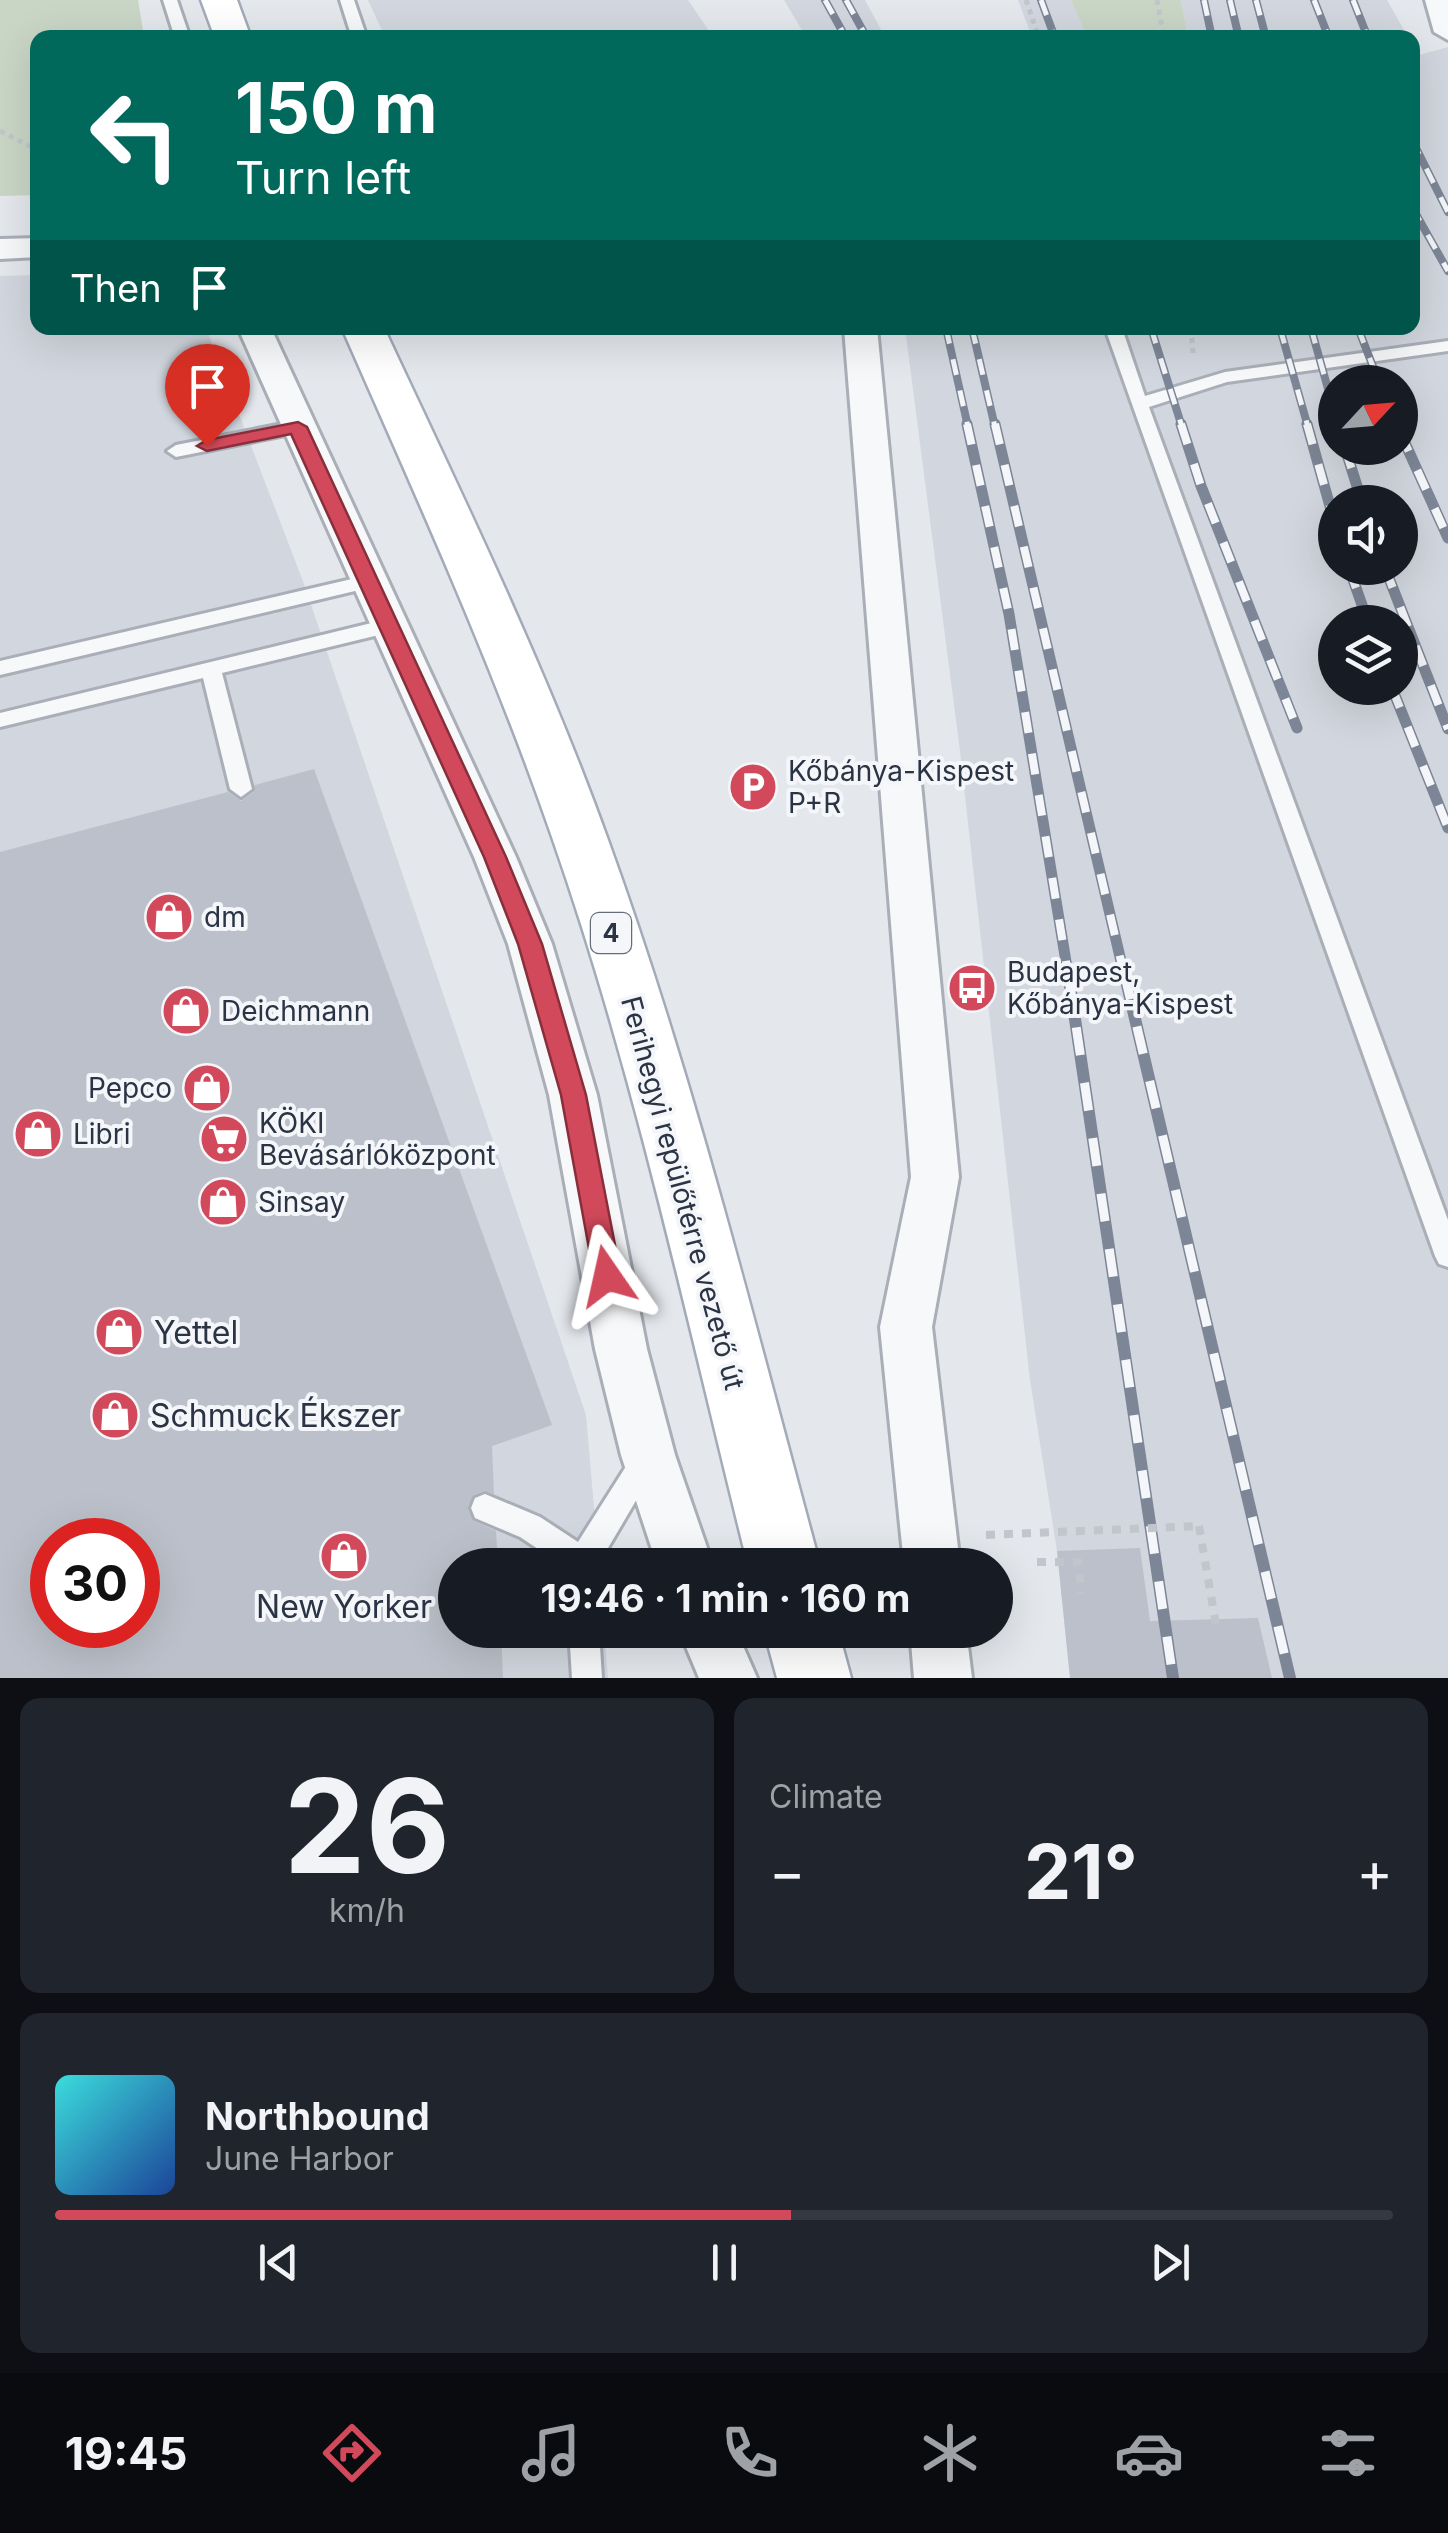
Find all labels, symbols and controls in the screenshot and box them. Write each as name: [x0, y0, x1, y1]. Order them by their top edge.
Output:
text: 150 m: [235, 65, 438, 150]
icon: left: [70, 70, 200, 200]
text: Turn left: [235, 150, 411, 205]
icon: arrive: [182, 260, 237, 315]
text: Then: [70, 265, 162, 311]
pin: [165, 344, 250, 447]
icon: arrive: [180, 359, 235, 414]
north arrow: [1318, 365, 1418, 465]
map controls: [1318, 365, 1418, 705]
button: sound: [1318, 485, 1418, 585]
button: layers: [1318, 605, 1418, 705]
place label: Kőbánya-Kispest P+R: [788, 754, 1014, 820]
parking icon: Kőbánya-Kispest P+R: [727, 761, 779, 813]
shop icon: dm: [143, 891, 195, 943]
place label: dm: [204, 900, 246, 934]
road number: 4: [591, 913, 631, 953]
place label: Budapest, Kőbánya-Kispest: [1007, 955, 1233, 1021]
bus stop icon: Budapest, Kőbánya-Kispest: [946, 962, 998, 1014]
shop icon: Deichmann: [160, 985, 212, 1037]
street label: Ferihegyi repülőtérre vezető út: [614, 993, 752, 1393]
place label: Deichmann: [221, 994, 370, 1028]
shop icon: Pepco: [181, 1062, 233, 1114]
place label: Pepco: [88, 1071, 172, 1105]
place label: KÖKI Bevásárlóközpont: [259, 1106, 496, 1172]
shop icon: Libri: [12, 1108, 64, 1160]
supermarket icon: KÖKI Bevásárlóközpont: [198, 1113, 250, 1165]
place label: Libri: [73, 1117, 131, 1151]
shop icon: Sinsay: [197, 1176, 249, 1228]
place label: Sinsay: [258, 1185, 345, 1219]
position arrow: [555, 1224, 659, 1328]
shop icon: Yettel: [93, 1306, 145, 1358]
place label: Yettel: [154, 1313, 238, 1352]
shop icon: Schmuck Ékszer: [89, 1389, 141, 1441]
place label: Schmuck Ékszer: [150, 1396, 401, 1435]
speed limit sign: 30: [30, 1518, 160, 1648]
shop icon: New Yorker: [318, 1530, 370, 1582]
text: 19:46 · 1 min · 160 m: [541, 1575, 910, 1621]
place label: New Yorker: [256, 1587, 432, 1626]
text: 26: [284, 1747, 450, 1904]
text: Climate: [769, 1777, 883, 1816]
text: 21°: [1024, 1826, 1138, 1917]
text: −: [769, 1839, 805, 1905]
text: +: [1357, 1839, 1393, 1905]
text: km/h: [329, 1891, 405, 1930]
text: Northbound: [205, 2093, 430, 2139]
text: June Harbor: [205, 2139, 394, 2178]
icon: previous: [251, 2235, 306, 2290]
icon: pause: [697, 2235, 752, 2290]
icon: next: [1143, 2235, 1198, 2290]
icon: directions: [317, 2418, 387, 2488]
icon: music: [516, 2418, 586, 2488]
icon: phone: [715, 2418, 785, 2488]
icon: climate: [915, 2418, 985, 2488]
icon: car: [1114, 2418, 1184, 2488]
icon: filters: [1313, 2418, 1383, 2488]
text: 19:45: [65, 2426, 188, 2481]

